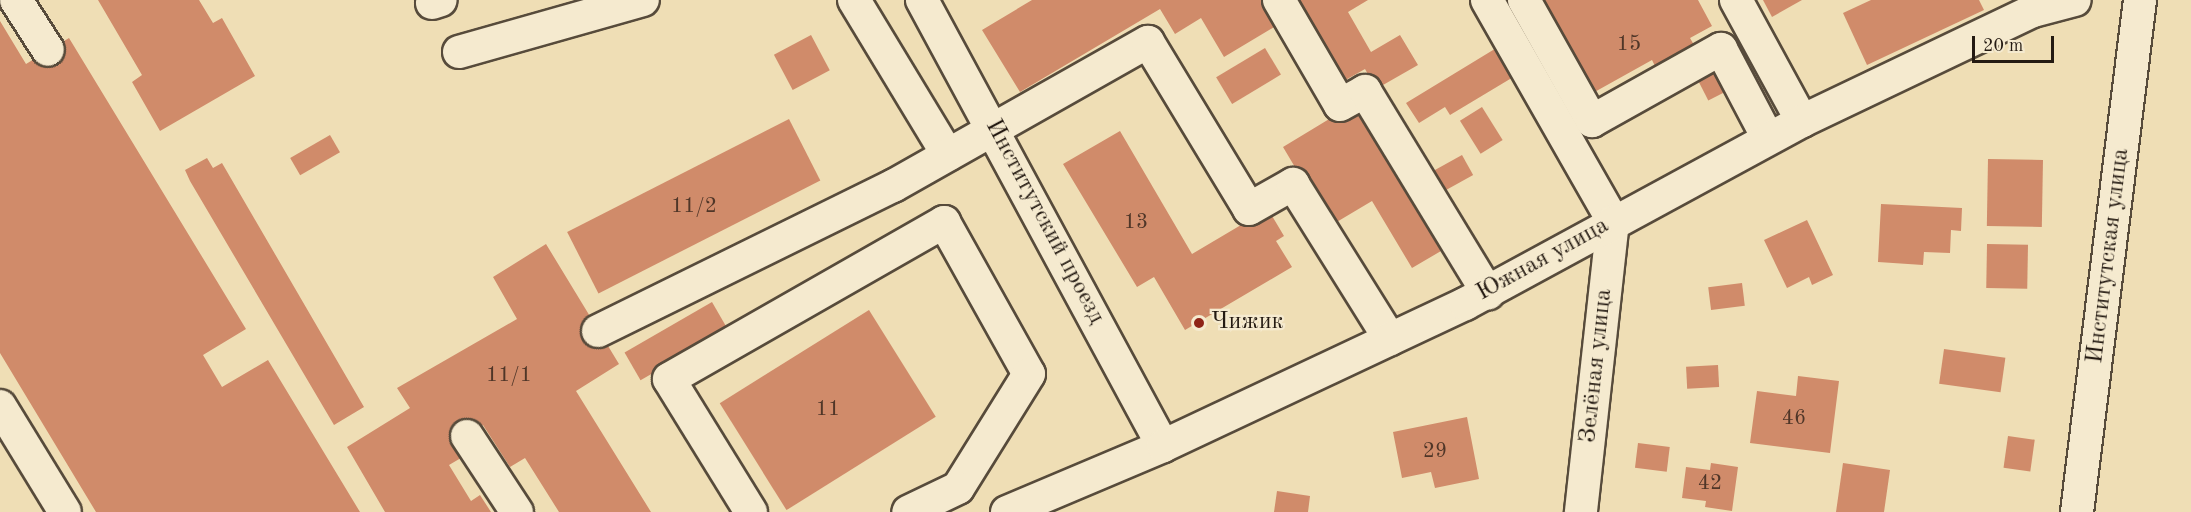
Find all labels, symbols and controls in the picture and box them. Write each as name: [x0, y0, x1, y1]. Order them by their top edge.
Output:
scale bar: [1975, 24, 2058, 62]
house number: 15: [1617, 32, 1641, 58]
text: 20 m: [1983, 37, 2023, 55]
street label: Институтский проезд: [978, 115, 1110, 329]
street label: Институтская улица: [2082, 147, 2136, 365]
house number: 11/2: [671, 194, 717, 220]
house number: 13: [1124, 210, 1148, 236]
street label: Южная улица: [1472, 212, 1614, 308]
street label: Зелёная улица: [1575, 288, 1619, 444]
place label: Чижик: [1211, 309, 1284, 337]
marker: Чижик: [1192, 316, 1206, 330]
house number: 11/1: [486, 363, 532, 389]
house number: 11: [816, 397, 840, 423]
house number: 46: [1782, 406, 1806, 432]
house number: 29: [1423, 439, 1447, 465]
house number: 42: [1698, 471, 1722, 497]

